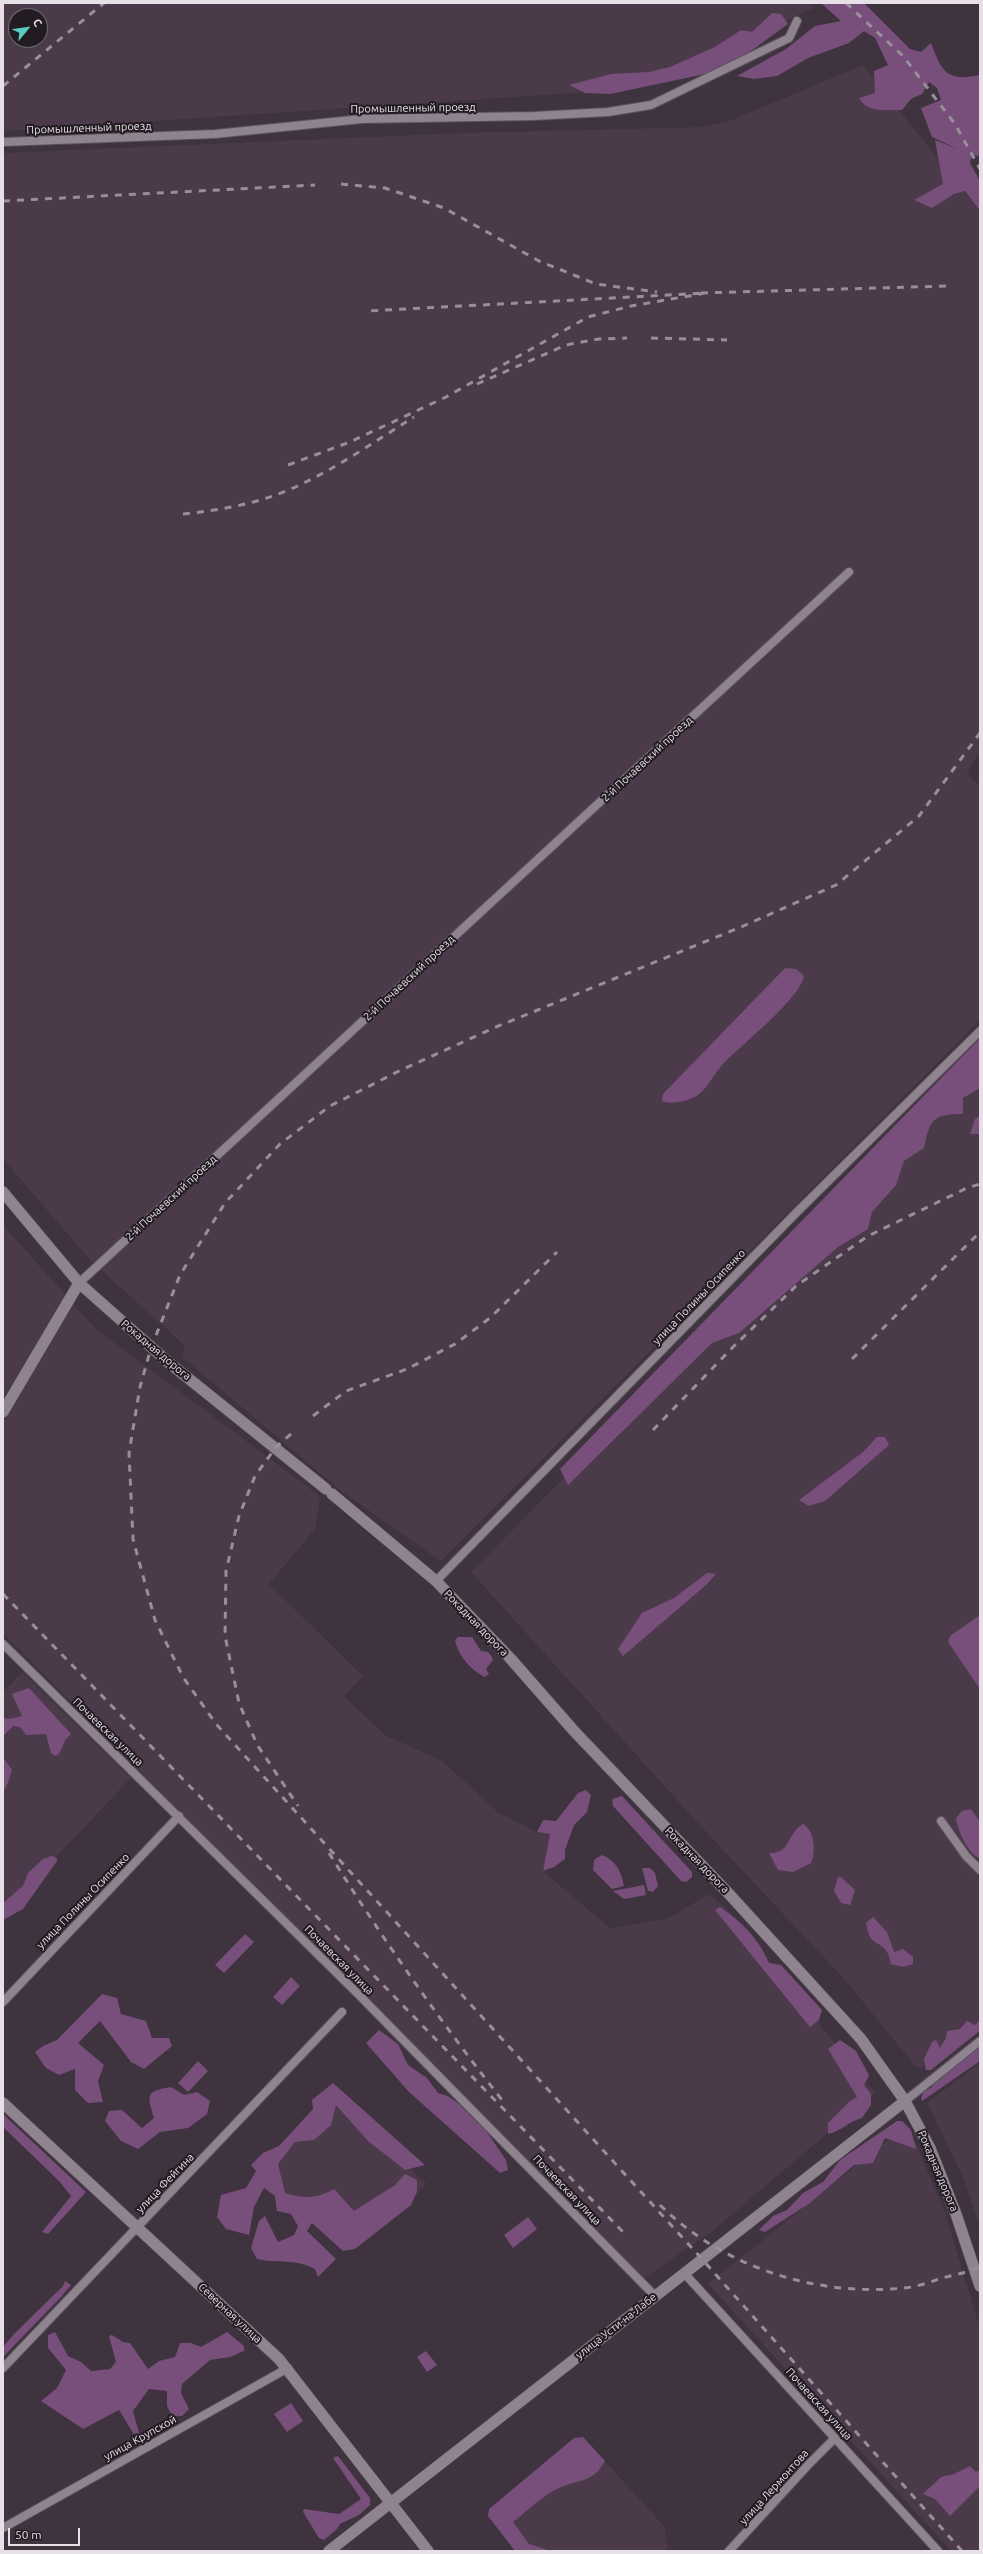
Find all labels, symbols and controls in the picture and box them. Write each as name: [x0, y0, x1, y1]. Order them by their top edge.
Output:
north arrow: [8, 8, 48, 48]
text: С: [31, 17, 45, 29]
street label: Промышленный проезд: [350, 100, 476, 116]
street label: Промышленный проезд: [26, 119, 152, 137]
street label: 2-й Почаевский проезд: [599, 713, 695, 805]
street label: 2-й Почаевский проезд: [361, 932, 457, 1024]
street label: 2-й Почаевский проезд: [123, 1152, 219, 1244]
street label: улица Полины Осипенко: [650, 1247, 748, 1347]
street label: Рокадная дорога: [118, 1317, 194, 1383]
street label: Рокадная дорога: [441, 1587, 511, 1659]
street label: Почаевская улица: [70, 1695, 146, 1769]
street label: Рокадная дорога: [662, 1824, 732, 1896]
street label: улица Полины Осипенко: [34, 1851, 132, 1951]
street label: Почаевская улица: [302, 1923, 376, 1997]
street label: Рокадная дорога: [915, 2128, 961, 2214]
street label: улица Фейгина: [133, 2150, 197, 2216]
street label: Почаевская улица: [530, 2152, 604, 2228]
street label: Северная улица: [196, 2280, 264, 2346]
street label: улица Усти-на-Лабе: [573, 2290, 659, 2362]
street label: Почаевская улица: [783, 2365, 855, 2443]
street label: улица Крупской: [101, 2413, 179, 2463]
street label: улица Лермонтова: [737, 2447, 811, 2527]
scale bar: [10, 2520, 82, 2546]
text: 50 m: [15, 2528, 42, 2541]

